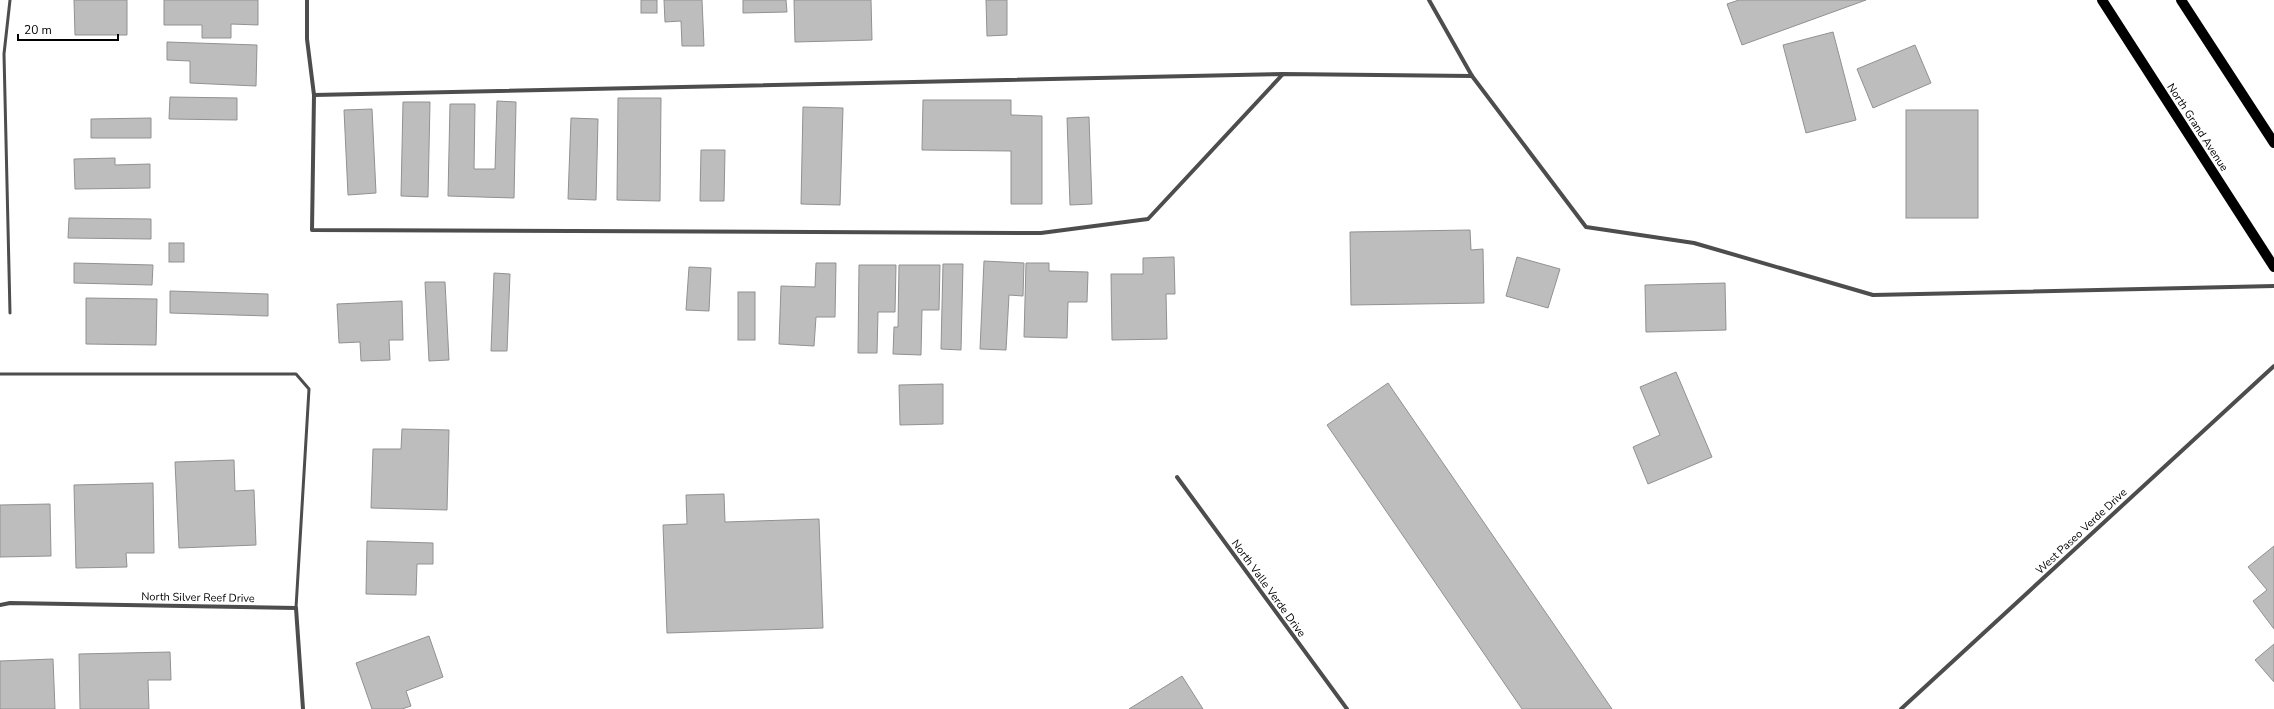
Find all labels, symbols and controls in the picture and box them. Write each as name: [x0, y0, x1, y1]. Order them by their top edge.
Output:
scale bar: [18, 16, 118, 42]
text: 20 m: [24, 22, 52, 38]
street label: North Grand Avenue: [2164, 80, 2232, 174]
street label: West Paseo Verde Drive: [2032, 485, 2130, 578]
street label: North Valle Verde Drive: [1228, 536, 1309, 640]
street label: North Silver Reef Drive: [141, 589, 255, 606]

